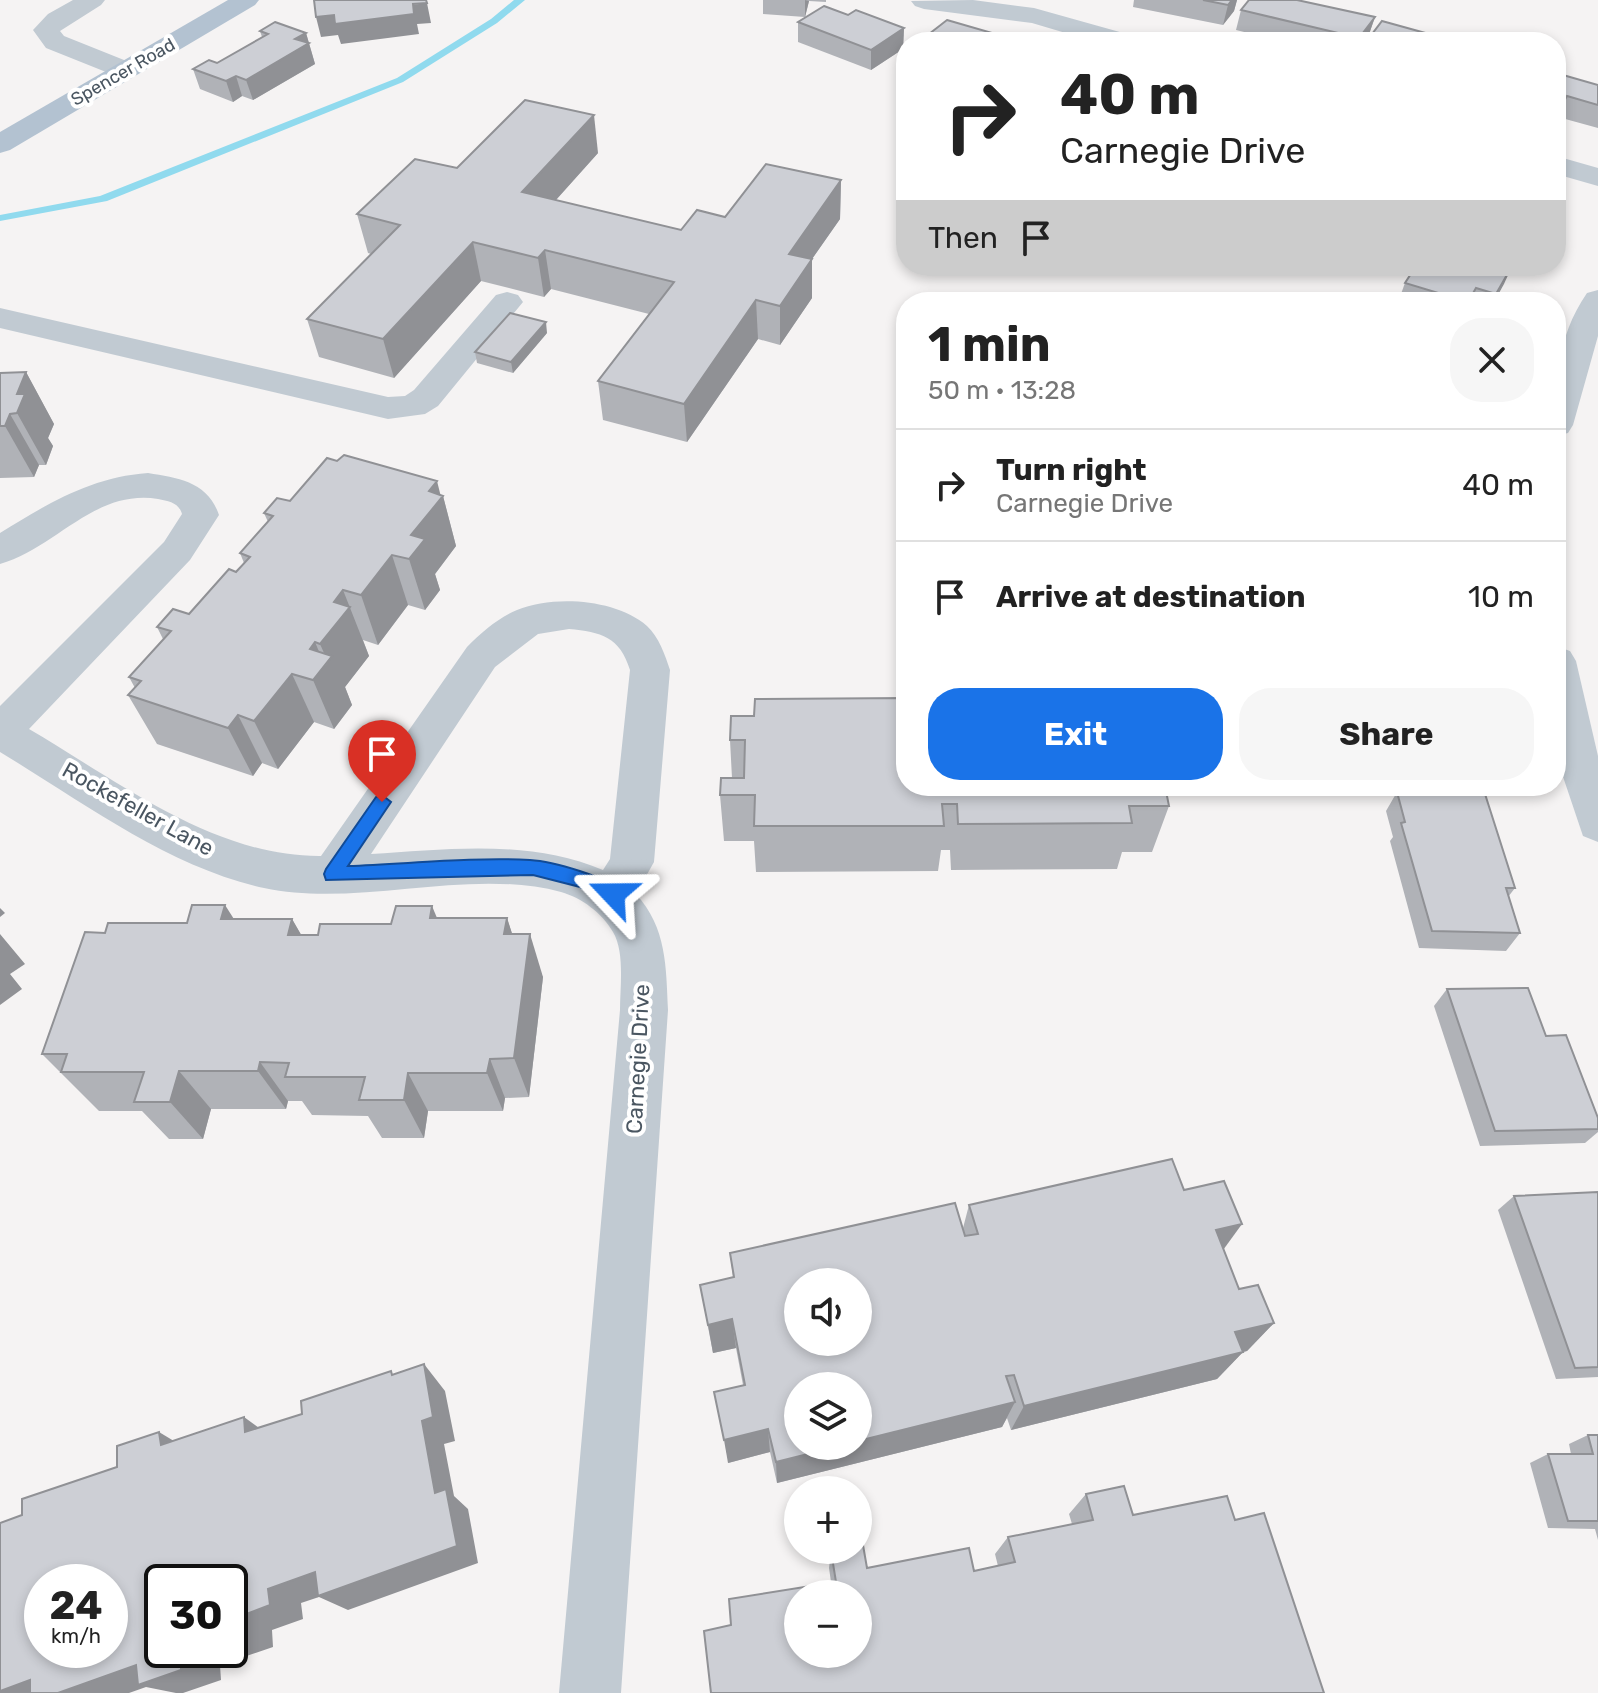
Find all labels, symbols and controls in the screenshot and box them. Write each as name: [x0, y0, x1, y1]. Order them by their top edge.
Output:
street label: Spencer Road: [67, 33, 179, 111]
text: 40 m: [1060, 62, 1200, 128]
icon: right: [928, 64, 1032, 168]
text: Carnegie Drive: [1060, 129, 1305, 172]
icon: arrive: [1014, 216, 1058, 260]
text: Then: [928, 220, 998, 256]
text: 1 min: [928, 316, 1051, 373]
button: close: [1450, 318, 1534, 402]
text: 50 m · 13:28: [928, 375, 1076, 406]
text: Turn right: [996, 452, 1147, 488]
icon: right: [928, 463, 972, 507]
text: 40 m: [1462, 467, 1534, 503]
text: Carnegie Drive: [996, 488, 1173, 519]
icon: arrive: [928, 575, 972, 619]
text: Arrive at destination: [996, 579, 1306, 615]
text: 10 m: [1468, 579, 1534, 615]
button: Exit: [928, 688, 1223, 780]
button: Share: [1239, 688, 1534, 780]
pin: [348, 720, 416, 802]
icon: arrive: [360, 732, 404, 776]
street label: Rockefeller Lane: [58, 756, 218, 862]
position arrow: [571, 852, 655, 936]
street label: Carnegie Drive: [621, 983, 655, 1135]
map controls: [784, 1268, 872, 1668]
button: sound: [784, 1268, 872, 1356]
button: layers: [784, 1372, 872, 1460]
button: +: [784, 1476, 872, 1564]
speed limit sign: 30: [144, 1564, 248, 1668]
button: −: [784, 1580, 872, 1668]
text: 24: [49, 1582, 103, 1629]
text: km/h: [51, 1624, 101, 1648]

